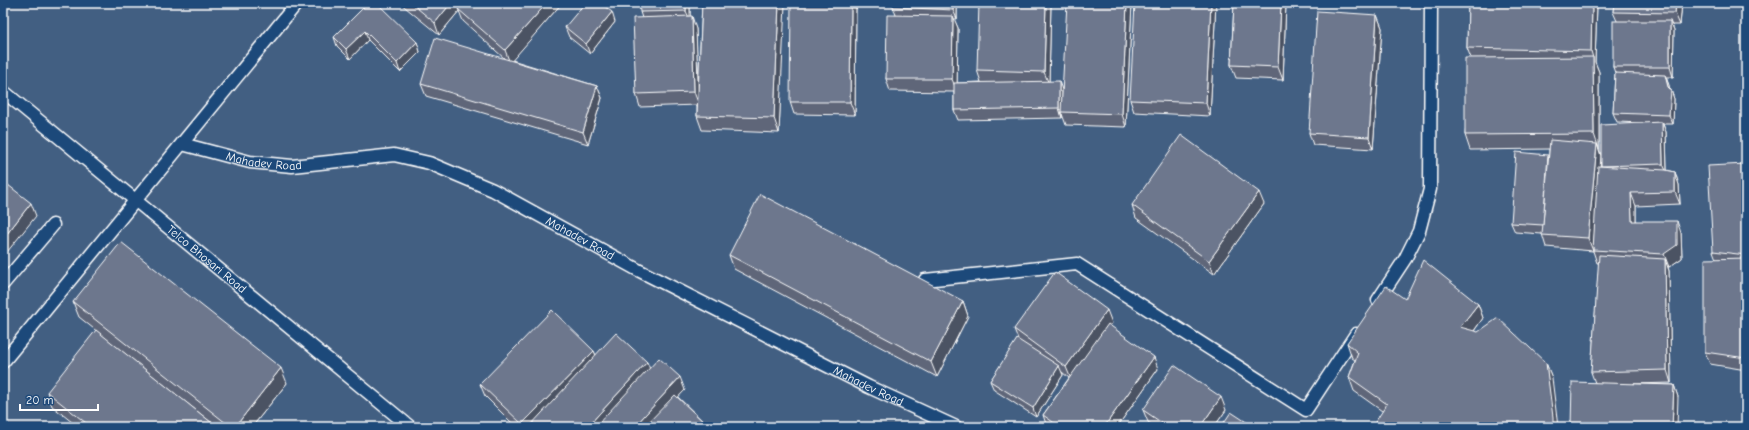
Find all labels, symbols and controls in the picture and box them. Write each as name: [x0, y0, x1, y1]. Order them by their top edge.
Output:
street label: Mahadev Road: [225, 149, 302, 173]
street label: Mahadev Road: [543, 214, 617, 263]
street label: Telco Bhosari Road: [164, 222, 249, 296]
street label: Mahadev Road: [831, 363, 906, 409]
scale bar: [20, 386, 98, 412]
text: 20 m: [26, 393, 54, 407]

